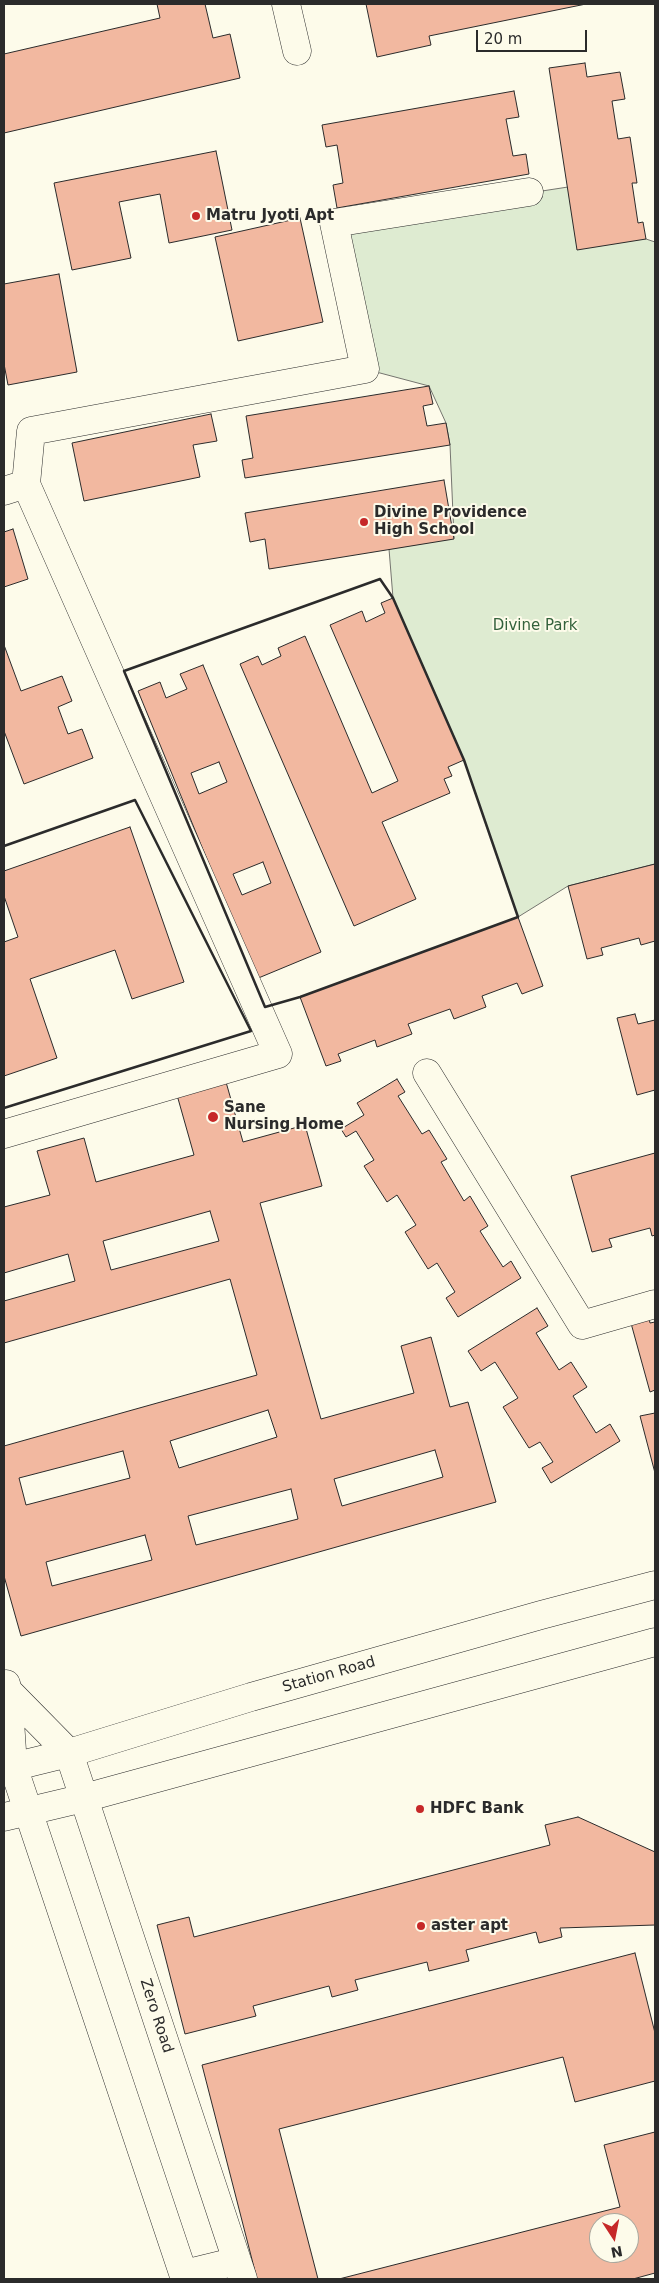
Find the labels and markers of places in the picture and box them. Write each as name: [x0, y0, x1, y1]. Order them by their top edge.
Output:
place label: Matru Jyoti Apt: [206, 207, 334, 225]
marker: Matru Jyoti Apt: [190, 210, 202, 222]
place label: Divine Providence High School: [374, 504, 527, 539]
marker: Divine Providence High School: [358, 516, 370, 528]
place label: Sane Nursing Home: [224, 1099, 344, 1134]
marker: Sane Nursing Home: [206, 1110, 220, 1124]
place label: HDFC Bank: [430, 1800, 524, 1818]
marker: HDFC Bank: [414, 1803, 426, 1815]
place label: aster apt: [431, 1917, 508, 1935]
marker: aster apt: [415, 1920, 427, 1932]

